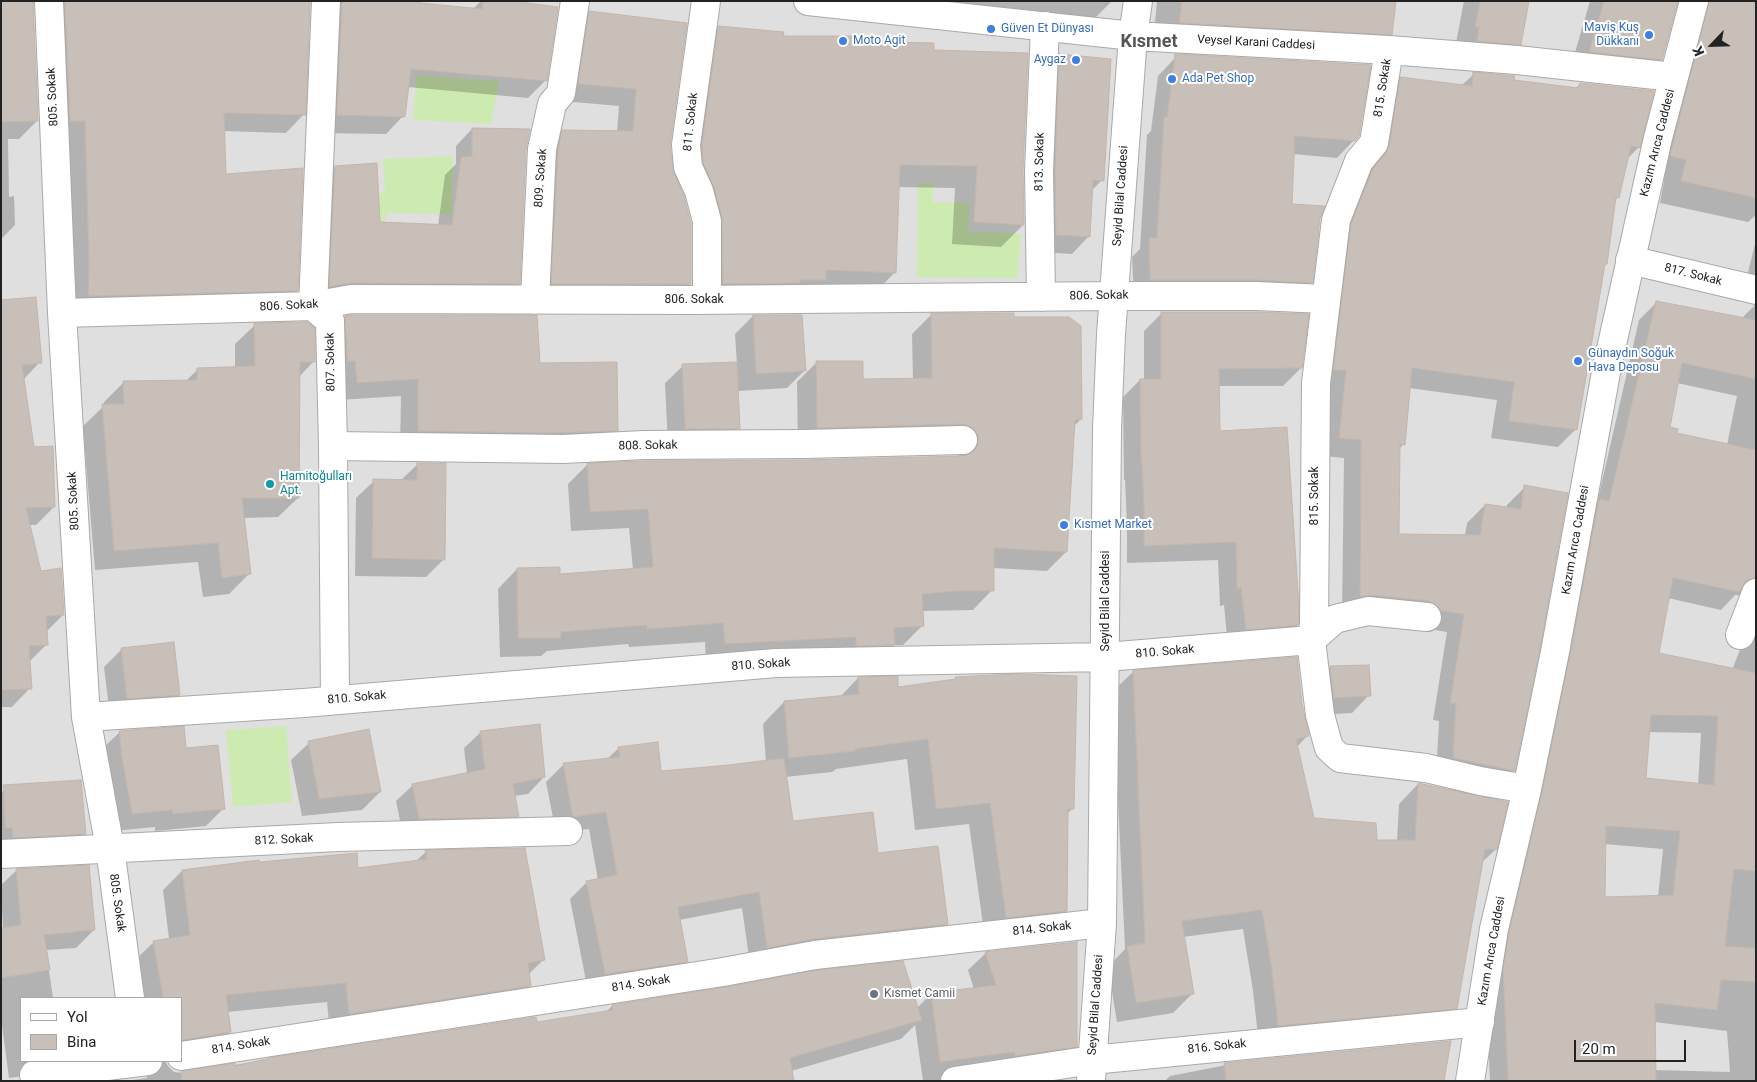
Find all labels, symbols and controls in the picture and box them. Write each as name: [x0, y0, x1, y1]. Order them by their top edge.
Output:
north arrow: [1687, 20, 1737, 70]
place label: Maviş Kuş Dükkanı: [1584, 21, 1639, 49]
place label: Güven Et Dünyası: [1001, 22, 1094, 36]
marker: Güven Et Dünyası: [985, 23, 997, 35]
marker: Maviş Kuş Dükkanı: [1643, 29, 1655, 41]
district label: Kısmet: [1120, 31, 1178, 53]
street label: Veysel Karani Caddesi: [1197, 33, 1315, 53]
place label: Moto Agit: [853, 34, 905, 48]
marker: Moto Agit: [837, 35, 849, 47]
text: K: [1689, 44, 1707, 58]
place label: Aygaz: [1034, 53, 1066, 67]
marker: Aygaz: [1070, 54, 1082, 66]
street label: 815. Sokak: [1371, 58, 1395, 118]
street label: 805. Sokak: [44, 67, 62, 127]
place label: Ada Pet Shop: [1182, 72, 1254, 86]
marker: Ada Pet Shop: [1166, 73, 1178, 85]
street label: Kazım Arıca Caddesi: [1638, 88, 1678, 198]
street label: 811. Sokak: [681, 92, 701, 152]
street label: 813. Sokak: [1032, 132, 1048, 192]
street label: Seyid Bilal Caddesi: [1110, 145, 1132, 247]
street label: 809. Sokak: [532, 148, 550, 208]
street label: 817. Sokak: [1663, 261, 1723, 289]
street label: 806. Sokak: [1069, 288, 1129, 304]
street label: 806. Sokak: [664, 293, 724, 307]
street label: 806. Sokak: [259, 297, 319, 315]
street label: 807. Sokak: [323, 332, 339, 392]
place label: Günaydın Soğuk Hava Deposu: [1588, 347, 1674, 375]
marker: Günaydın Soğuk Hava Deposu: [1572, 355, 1584, 367]
street label: 808. Sokak: [618, 438, 678, 454]
street label: 815. Sokak: [1308, 466, 1322, 526]
place label: Hamitoğulları Apt.: [280, 470, 352, 498]
street label: 805. Sokak: [65, 471, 83, 531]
marker: Hamitoğulları Apt.: [264, 478, 276, 490]
street label: Kazım Arıca Caddesi: [1559, 484, 1593, 596]
place label: Kısmet Market: [1074, 518, 1152, 532]
marker: Kısmet Market: [1058, 519, 1070, 531]
street label: Seyid Bilal Caddesi: [1099, 551, 1113, 651]
street label: 810. Sokak: [1135, 642, 1195, 662]
street label: 810. Sokak: [731, 656, 791, 674]
street label: 810. Sokak: [327, 688, 387, 708]
street label: 812. Sokak: [254, 831, 314, 849]
street label: 805. Sokak: [106, 873, 128, 933]
street label: Kazım Arıca Caddesi: [1475, 895, 1509, 1007]
street label: 814. Sokak: [1012, 919, 1072, 939]
street label: Seyid Bilal Caddesi: [1085, 954, 1107, 1056]
street label: 814. Sokak: [611, 972, 671, 996]
place label: Kısmet Camii: [884, 987, 955, 1001]
marker: Kısmet Camii: [868, 988, 880, 1000]
legend: [20, 997, 182, 1062]
text: Yol: [67, 1008, 88, 1026]
scale bar: [1577, 1030, 1690, 1062]
text: Bina: [67, 1033, 96, 1051]
street label: 814. Sokak: [211, 1034, 271, 1058]
street label: 816. Sokak: [1187, 1037, 1247, 1057]
text: 20 m: [1582, 1040, 1616, 1058]

